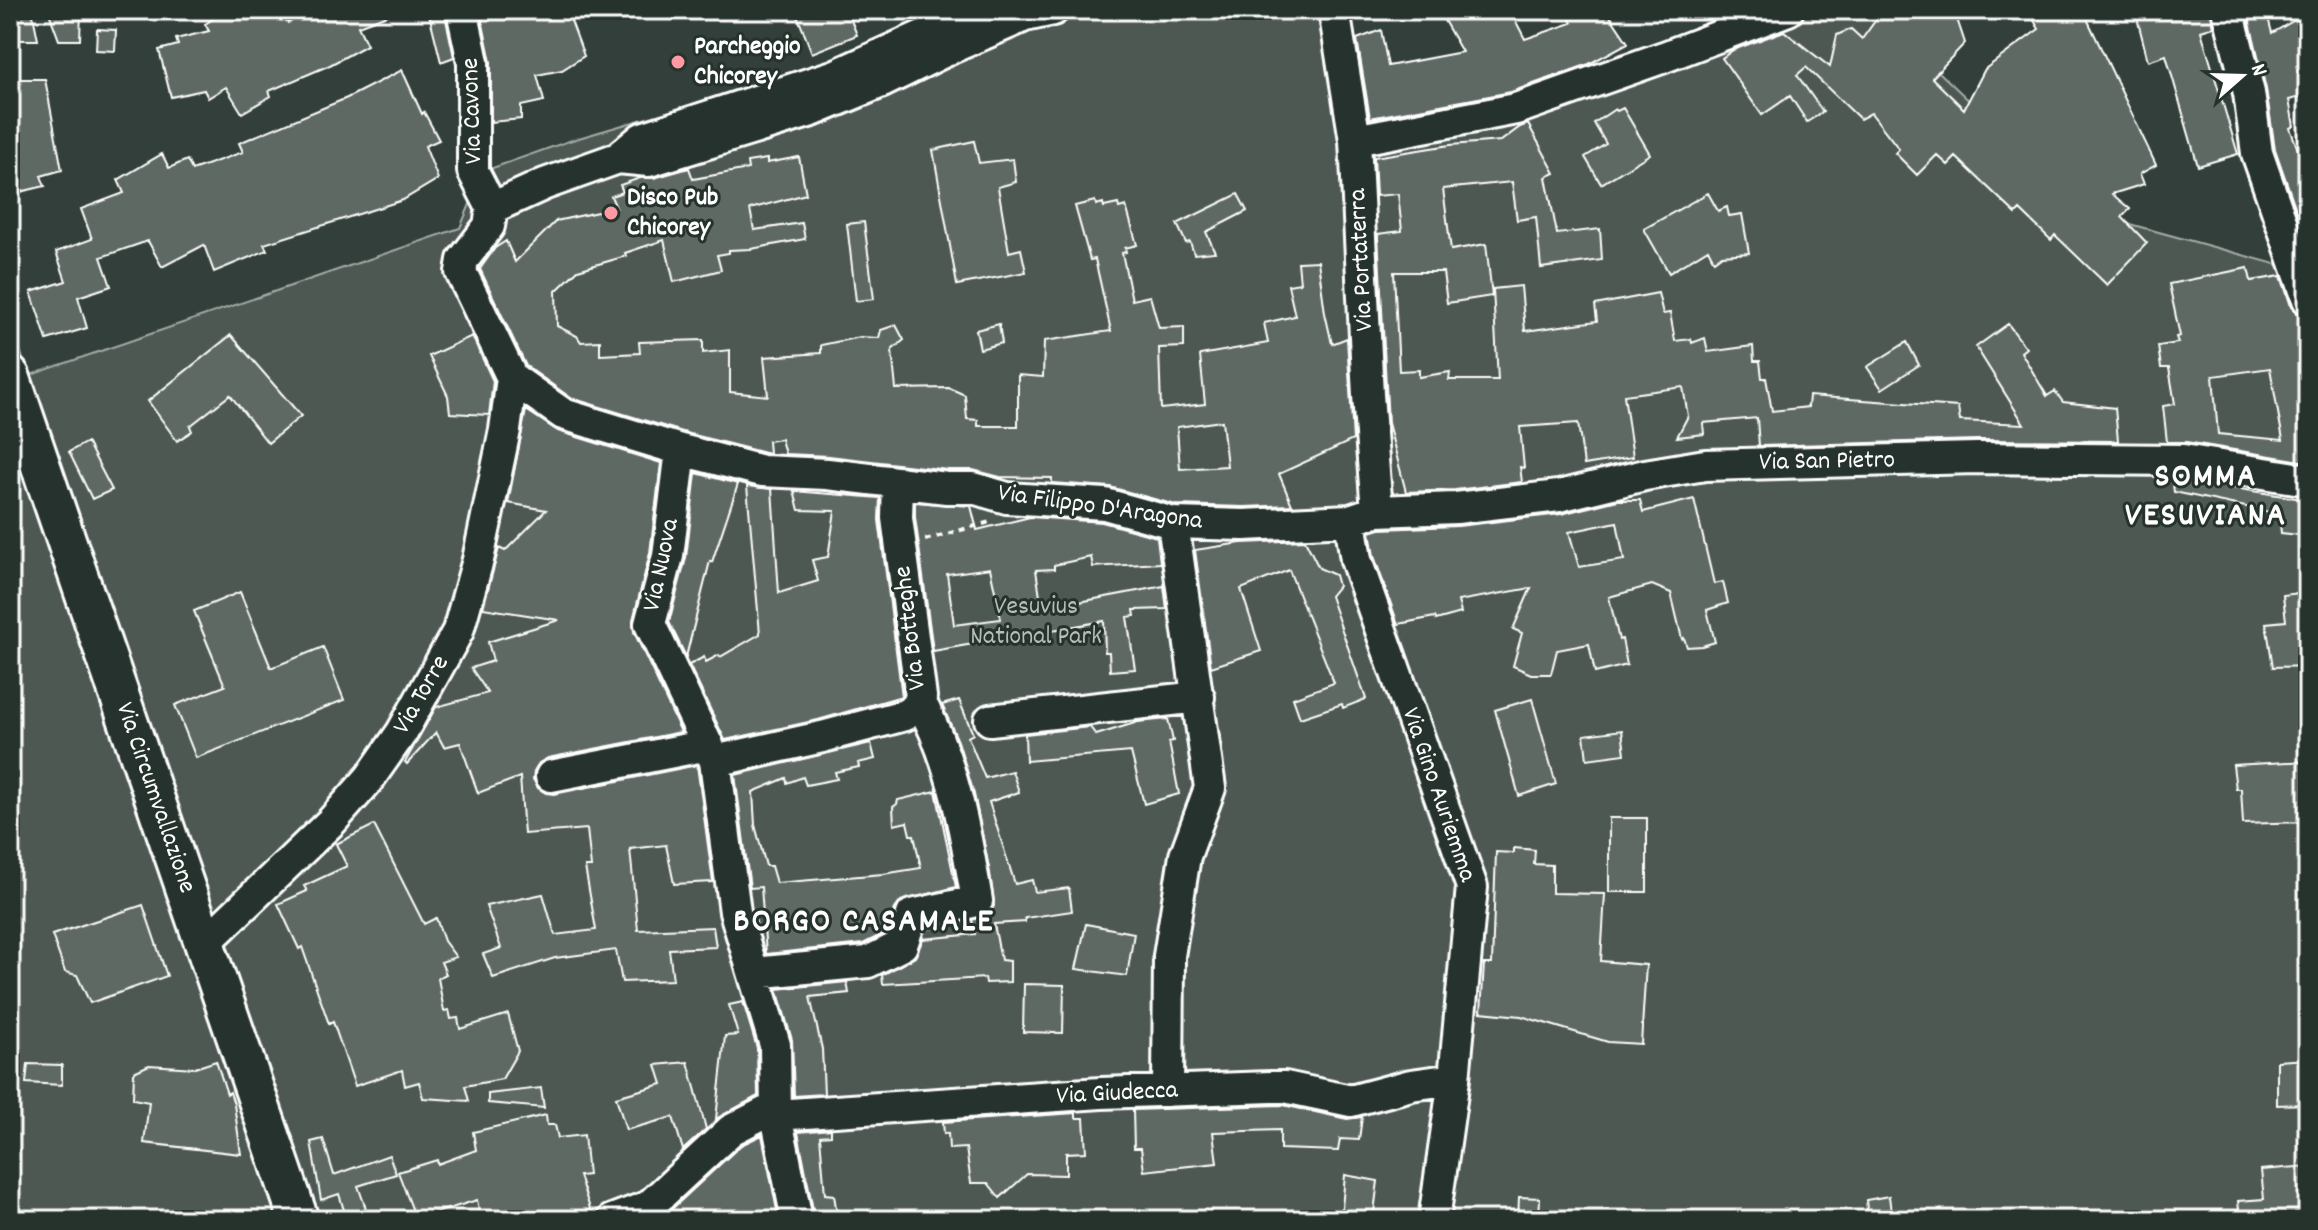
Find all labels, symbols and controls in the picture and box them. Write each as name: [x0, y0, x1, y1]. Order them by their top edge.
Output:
place label: Parcheggio Chicorey: [694, 29, 801, 96]
north arrow: [2202, 36, 2282, 116]
marker: Parcheggio Chicorey: [669, 53, 687, 71]
street label: Via Cavone: [453, 57, 493, 165]
text: N: [2241, 60, 2274, 81]
place label: Disco Pub Chicorey: [627, 180, 718, 247]
street label: Via Portaterra: [1340, 187, 1384, 332]
marker: Disco Pub Chicorey: [602, 204, 620, 222]
street label: Via San Pietro: [1759, 442, 1895, 482]
district label: SOMMA VESUVIANA: [2125, 454, 2287, 542]
street label: Via Filippo D'Aragona: [995, 475, 1205, 541]
street label: Via Nuova: [634, 514, 690, 615]
street label: Via Botteghe: [885, 564, 937, 692]
park label: Vesuvius National Park: [970, 589, 1102, 656]
street label: Via Torre: [385, 649, 459, 741]
street label: Via Circumvallazione: [105, 698, 205, 898]
street label: Via Gino Auriemma: [1391, 703, 1485, 888]
district label: BORGO CASAMALE: [733, 899, 995, 948]
street label: Via Giudecca: [1055, 1072, 1179, 1116]

